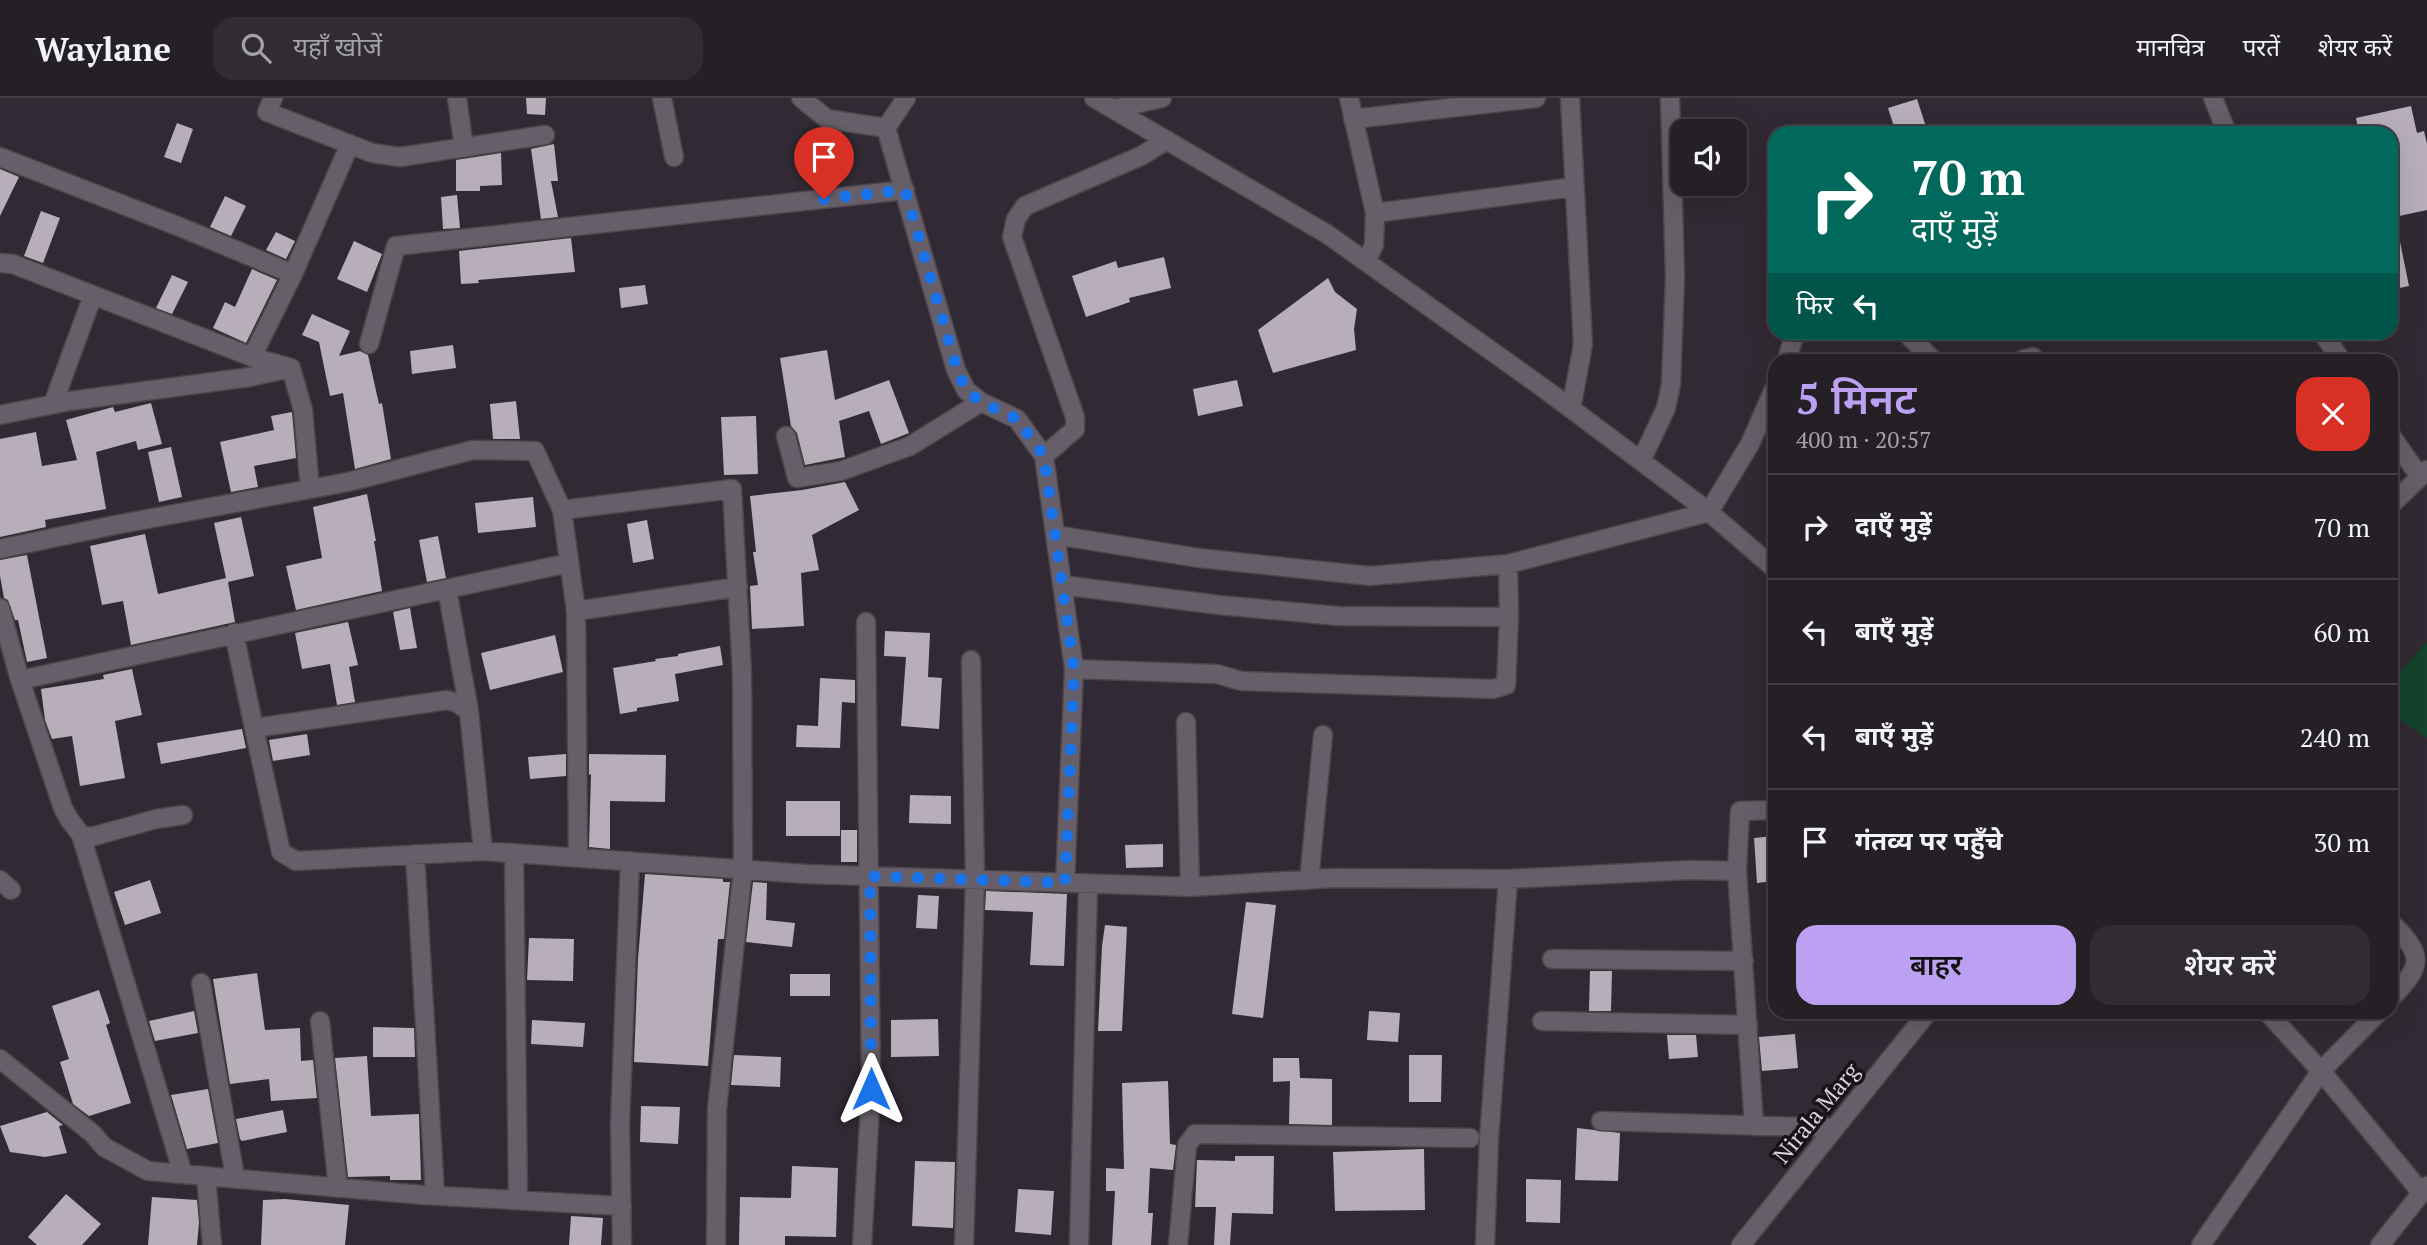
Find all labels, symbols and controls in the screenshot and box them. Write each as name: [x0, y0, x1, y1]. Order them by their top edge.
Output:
search box: [213, 17, 703, 80]
text: Waylane: [35, 27, 171, 70]
icon: search: [237, 29, 275, 67]
text: यहाँ खोजें: [293, 29, 382, 63]
text: मानचित्र: [2136, 31, 2205, 63]
text: परतें: [2243, 31, 2280, 63]
text: शेयर करें: [2318, 31, 2392, 63]
map controls: [1670, 119, 1747, 196]
button: sound: [1670, 119, 1747, 196]
pin: [794, 127, 854, 199]
icon: arrive: [805, 138, 843, 176]
text: 70 m: [1911, 144, 2025, 209]
icon: right: [1796, 154, 1887, 245]
text: दाएँ मुड़ें: [1911, 207, 1998, 249]
text: फिर: [1796, 287, 1833, 321]
icon: left: [1847, 287, 1885, 325]
text: 5 मिनट: [1796, 370, 1916, 426]
button: close: [2296, 377, 2370, 451]
text: 400 m · 20:57: [1796, 424, 1931, 455]
icon: right: [1796, 508, 1834, 546]
text: दाएँ मुड़ें: [1855, 508, 1932, 542]
text: 70 m: [2314, 510, 2370, 544]
icon: left: [1796, 613, 1834, 651]
text: बाएँ मुड़ें: [1855, 613, 1933, 647]
text: 60 m: [2314, 615, 2370, 649]
icon: left: [1796, 718, 1834, 756]
text: बाएँ मुड़ें: [1855, 718, 1933, 752]
text: 240 m: [2300, 720, 2370, 754]
icon: arrive: [1796, 823, 1834, 861]
text: गंतव्य पर पहुँचे: [1855, 823, 2003, 857]
text: 30 m: [2314, 825, 2370, 859]
button: बाहर: [1796, 925, 2076, 1005]
button: शेयर करें: [2090, 925, 2370, 1005]
position arrow: [834, 1052, 908, 1126]
street label: Nirala Marg: [1766, 1056, 1867, 1170]

